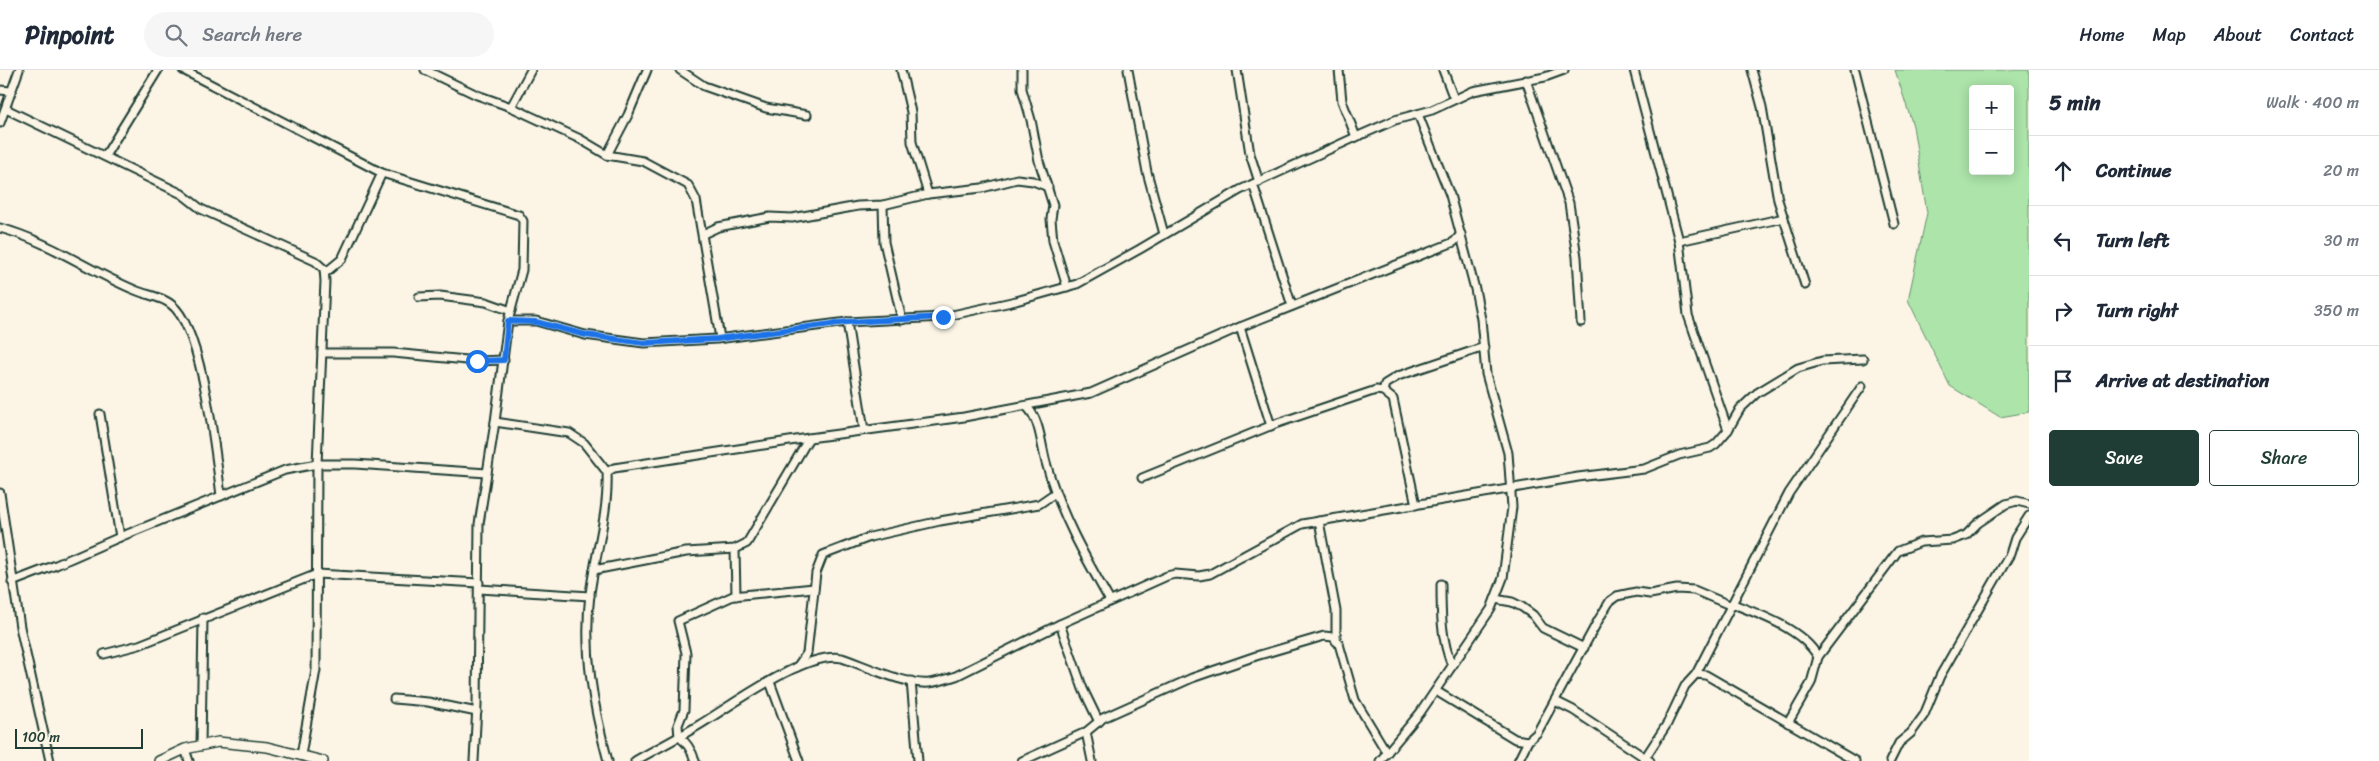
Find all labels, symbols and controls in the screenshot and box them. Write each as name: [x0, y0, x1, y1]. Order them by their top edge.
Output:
search box: [144, 12, 494, 57]
text: Pinpoint: [25, 14, 114, 56]
text: Search here: [202, 18, 302, 51]
text: Home: [2080, 19, 2125, 51]
text: Map: [2153, 19, 2186, 51]
text: About: [2214, 19, 2262, 51]
text: Contact: [2290, 19, 2354, 51]
icon: search: [162, 21, 190, 49]
text: 5 min: [2049, 84, 2101, 122]
map controls: [1969, 85, 2014, 175]
button: +: [1969, 85, 2014, 130]
text: Walk · 400 m: [2266, 88, 2359, 117]
button: −: [1969, 130, 2014, 175]
text: Continue: [2096, 154, 2172, 187]
text: 20 m: [2323, 156, 2359, 185]
icon: ahead: [2049, 157, 2077, 185]
text: Turn left: [2096, 224, 2169, 257]
text: 30 m: [2324, 226, 2359, 255]
icon: left: [2049, 227, 2077, 255]
text: Turn right: [2096, 294, 2178, 327]
text: 350 m: [2314, 296, 2359, 325]
icon: right: [2049, 297, 2077, 325]
route end: [932, 306, 955, 329]
route start: [466, 350, 489, 373]
text: Arrive at destination: [2096, 364, 2269, 397]
icon: arrive: [2049, 367, 2077, 395]
button: Save: [2049, 430, 2199, 486]
button: Share: [2209, 430, 2359, 486]
text: 100 m: [22, 725, 60, 750]
scale bar: [15, 726, 142, 749]

